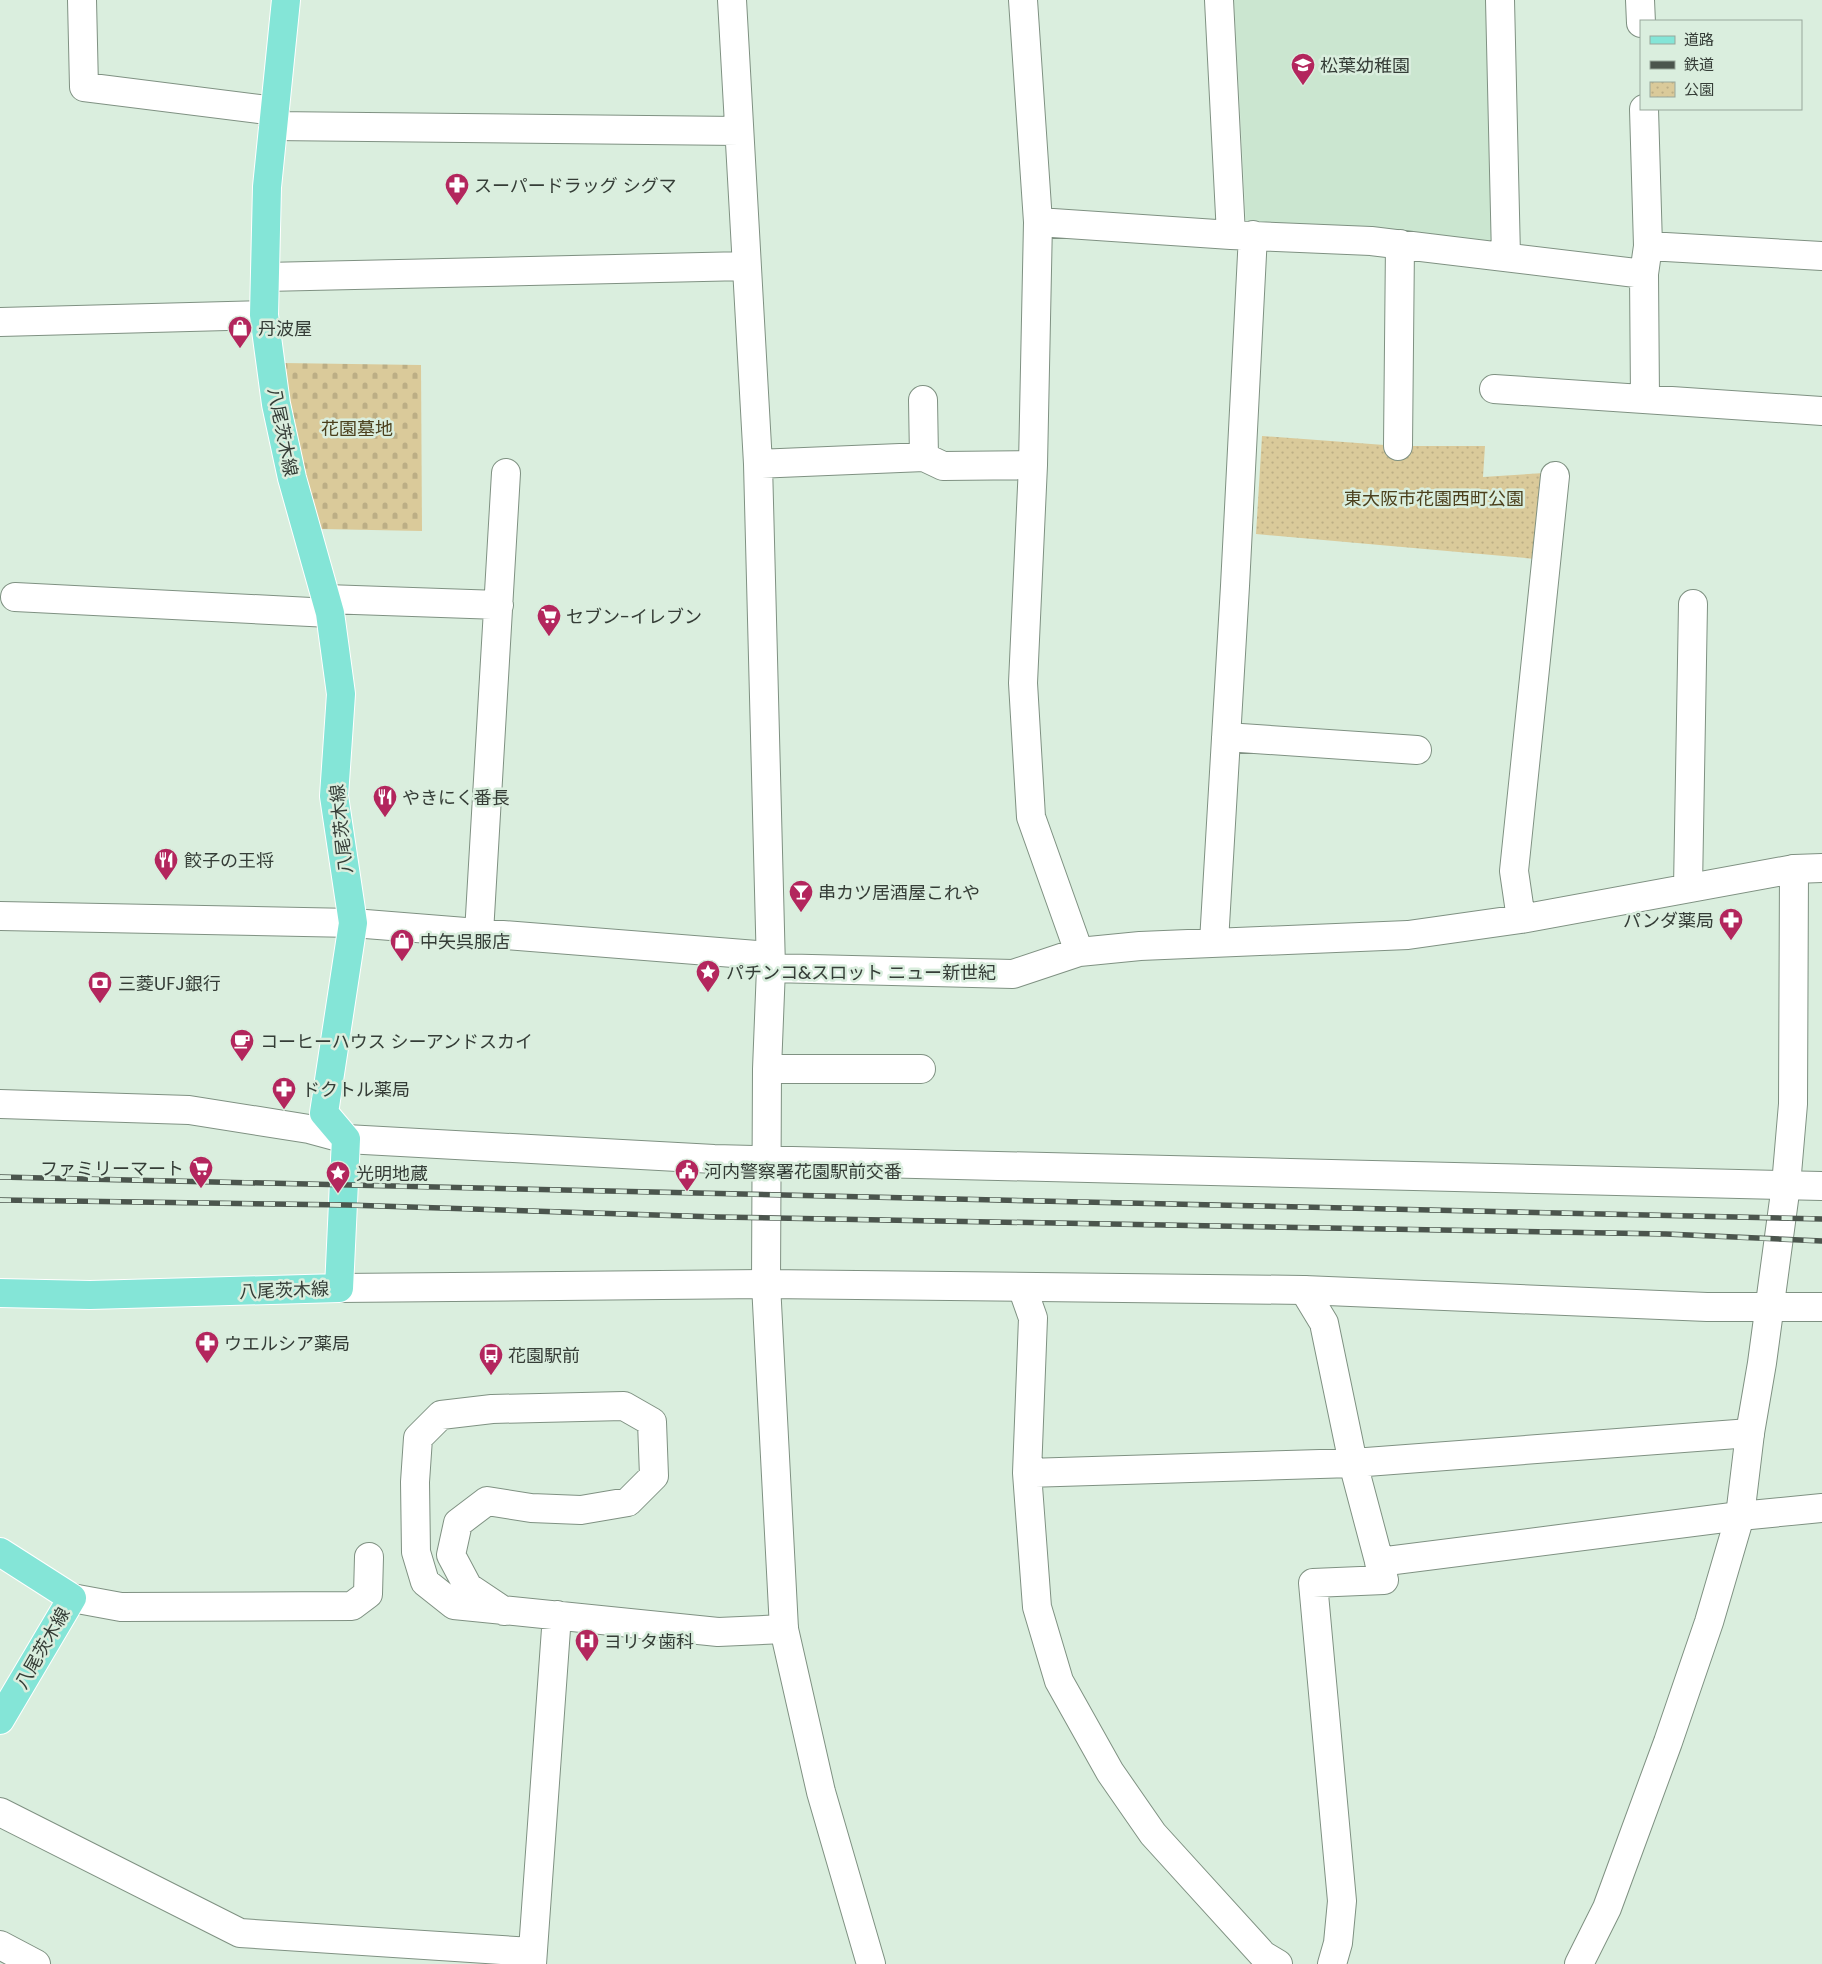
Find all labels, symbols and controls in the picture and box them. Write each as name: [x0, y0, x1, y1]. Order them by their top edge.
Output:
legend: [1640, 20, 1802, 110]
text: 道路: [1684, 29, 1714, 50]
school or university icon: 松葉幼稚園: [1290, 52, 1316, 86]
place label: 松葉幼稚園: [1320, 53, 1410, 78]
text: 鉄道: [1684, 54, 1714, 75]
text: 公園: [1684, 79, 1714, 100]
pharmacy icon: スーパードラッグ シグマ: [444, 172, 470, 206]
place label: スーパードラッグ シグマ: [474, 173, 677, 198]
shop icon: 丹波屋: [227, 315, 253, 349]
place label: 丹波屋: [258, 316, 312, 341]
street label: 八尾茨木線: [262, 385, 304, 479]
park label: 花園墓地: [321, 416, 393, 441]
park label: 東大阪市花園西町公園: [1344, 486, 1524, 511]
supermarket icon: セブン-イレブン: [536, 603, 562, 637]
place label: セブン-イレブン: [566, 604, 702, 629]
street label: 八尾茨木線: [324, 783, 358, 875]
restaurant icon: やきにく番長: [372, 784, 398, 818]
place label: やきにく番長: [402, 785, 510, 810]
restaurant icon: 餃子の王将: [153, 847, 179, 881]
place label: 餃子の王将: [184, 848, 274, 873]
bar icon: 串カツ居酒屋これや: [788, 879, 814, 913]
place label: 串カツ居酒屋これや: [818, 880, 980, 905]
pharmacy icon: パンダ薬局: [1718, 907, 1744, 941]
place label: パンダ薬局: [1623, 908, 1714, 933]
shop icon: 中矢呉服店: [389, 928, 415, 962]
place label: 中矢呉服店: [420, 929, 510, 954]
place icon: パチンコ&スロット ニュー新世紀: [695, 959, 721, 993]
place label: パチンコ&スロット ニュー新世紀: [726, 960, 996, 985]
bank icon: 三菱UFJ銀行: [87, 970, 113, 1004]
place label: 三菱UFJ銀行: [118, 971, 221, 996]
cafe icon: コーヒーハウス シーアンドスカイ: [229, 1028, 255, 1062]
place label: コーヒーハウス シーアンドスカイ: [260, 1029, 533, 1054]
pharmacy icon: ドクトル薬局: [271, 1076, 297, 1110]
place label: ドクトル薬局: [302, 1077, 410, 1102]
supermarket icon: ファミリーマート: [188, 1155, 214, 1189]
place label: ファミリーマート: [40, 1156, 184, 1181]
public building icon: 河内警察署花園駅前交番: [674, 1158, 700, 1192]
place label: 河内警察署花園駅前交番: [704, 1159, 902, 1184]
place icon: 光明地蔵: [325, 1160, 351, 1194]
place label: 光明地蔵: [356, 1161, 428, 1186]
street label: 八尾茨木線: [239, 1276, 329, 1304]
pharmacy icon: ウエルシア薬局: [194, 1330, 220, 1364]
place label: ウエルシア薬局: [224, 1331, 350, 1356]
bus stop icon: 花園駅前: [478, 1342, 504, 1376]
place label: 花園駅前: [508, 1343, 580, 1368]
street label: 八尾茨木線: [9, 1603, 75, 1693]
hospital icon: ヨリタ歯科: [574, 1628, 600, 1662]
place label: ヨリタ歯科: [604, 1629, 694, 1654]

